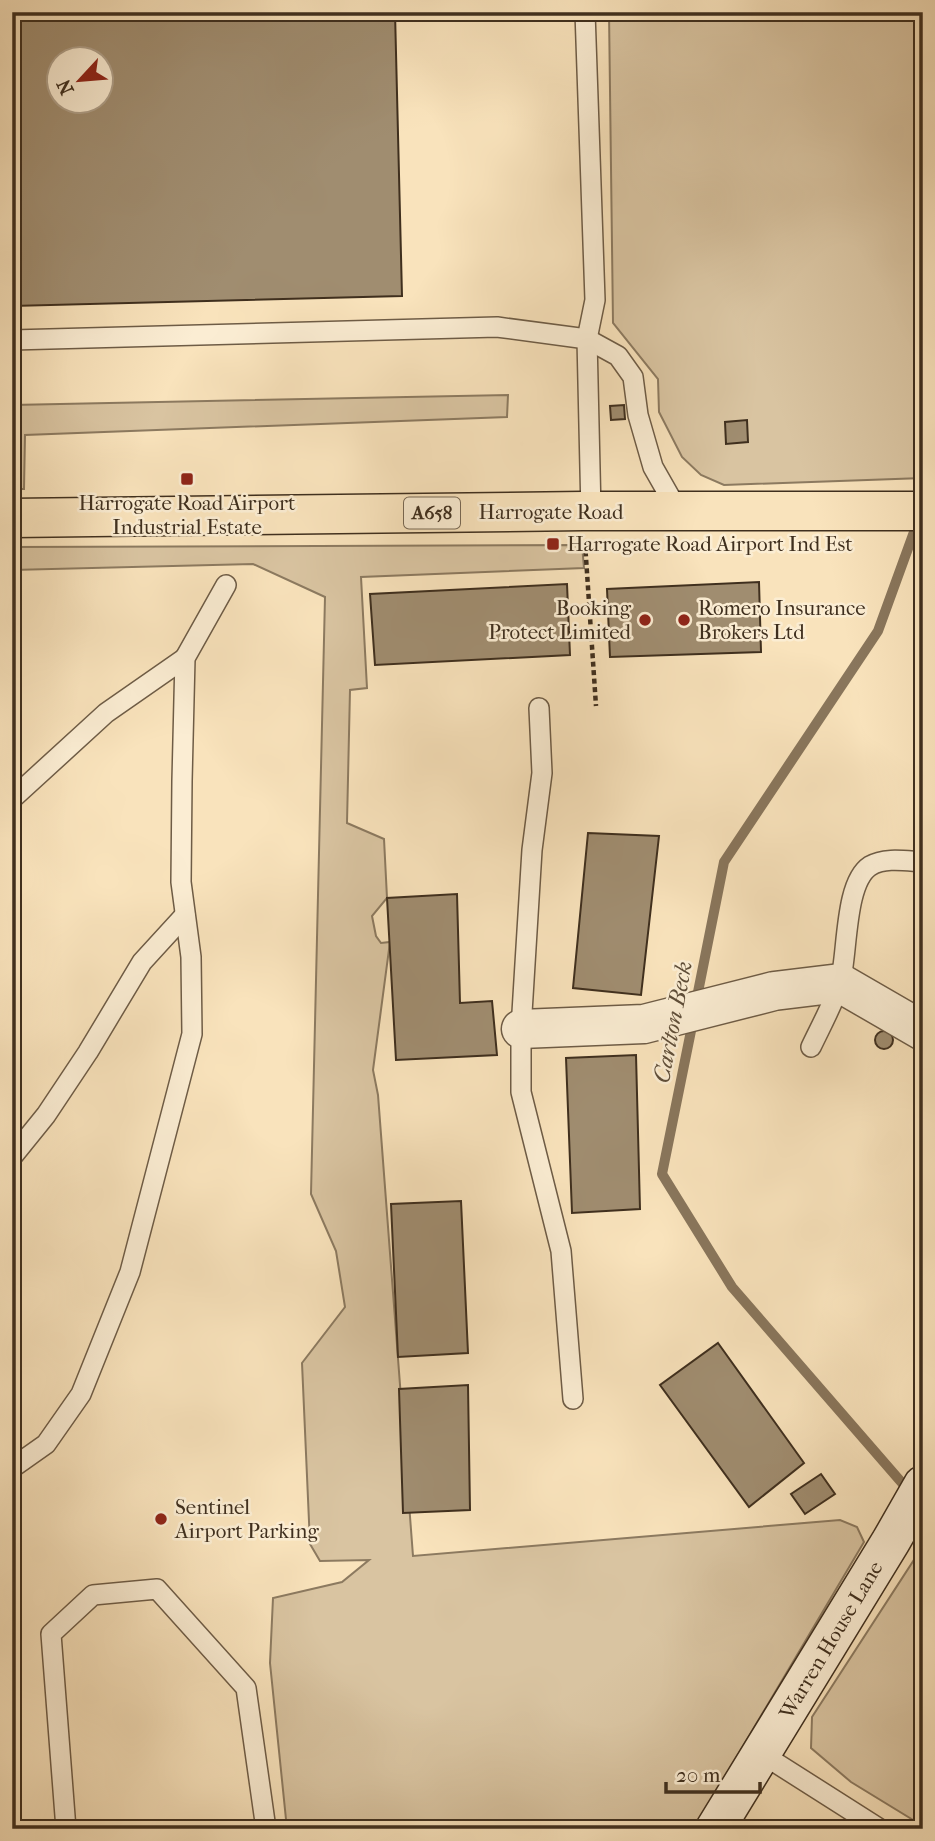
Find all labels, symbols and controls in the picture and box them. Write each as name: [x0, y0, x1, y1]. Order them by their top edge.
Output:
north arrow: [46, 46, 116, 116]
text: N: [52, 75, 79, 98]
marker: Harrogate Road Airport Industrial Estate: [179, 471, 195, 487]
place label: Harrogate Road Airport Industrial Estate: [78, 491, 296, 539]
road number: A658: [404, 498, 460, 528]
street label: Harrogate Road: [479, 500, 624, 524]
place label: Harrogate Road Airport Ind Est: [567, 532, 853, 556]
marker: Harrogate Road Airport Ind Est: [545, 536, 561, 552]
place label: Booking Protect Limited: [488, 596, 632, 644]
place label: Romero Insurance Brokers Ltd: [698, 596, 866, 644]
marker: Booking Protect Limited: [637, 612, 653, 628]
marker: Romero Insurance Brokers Ltd: [676, 612, 692, 628]
water label: Carlton Beck: [648, 959, 698, 1085]
place label: Sentinel Airport Parking: [174, 1495, 319, 1543]
marker: Sentinel Airport Parking: [153, 1511, 169, 1527]
street label: Warren House Lane: [774, 1557, 888, 1724]
scale bar: [666, 1750, 760, 1794]
text: 20 m: [676, 1763, 721, 1787]

